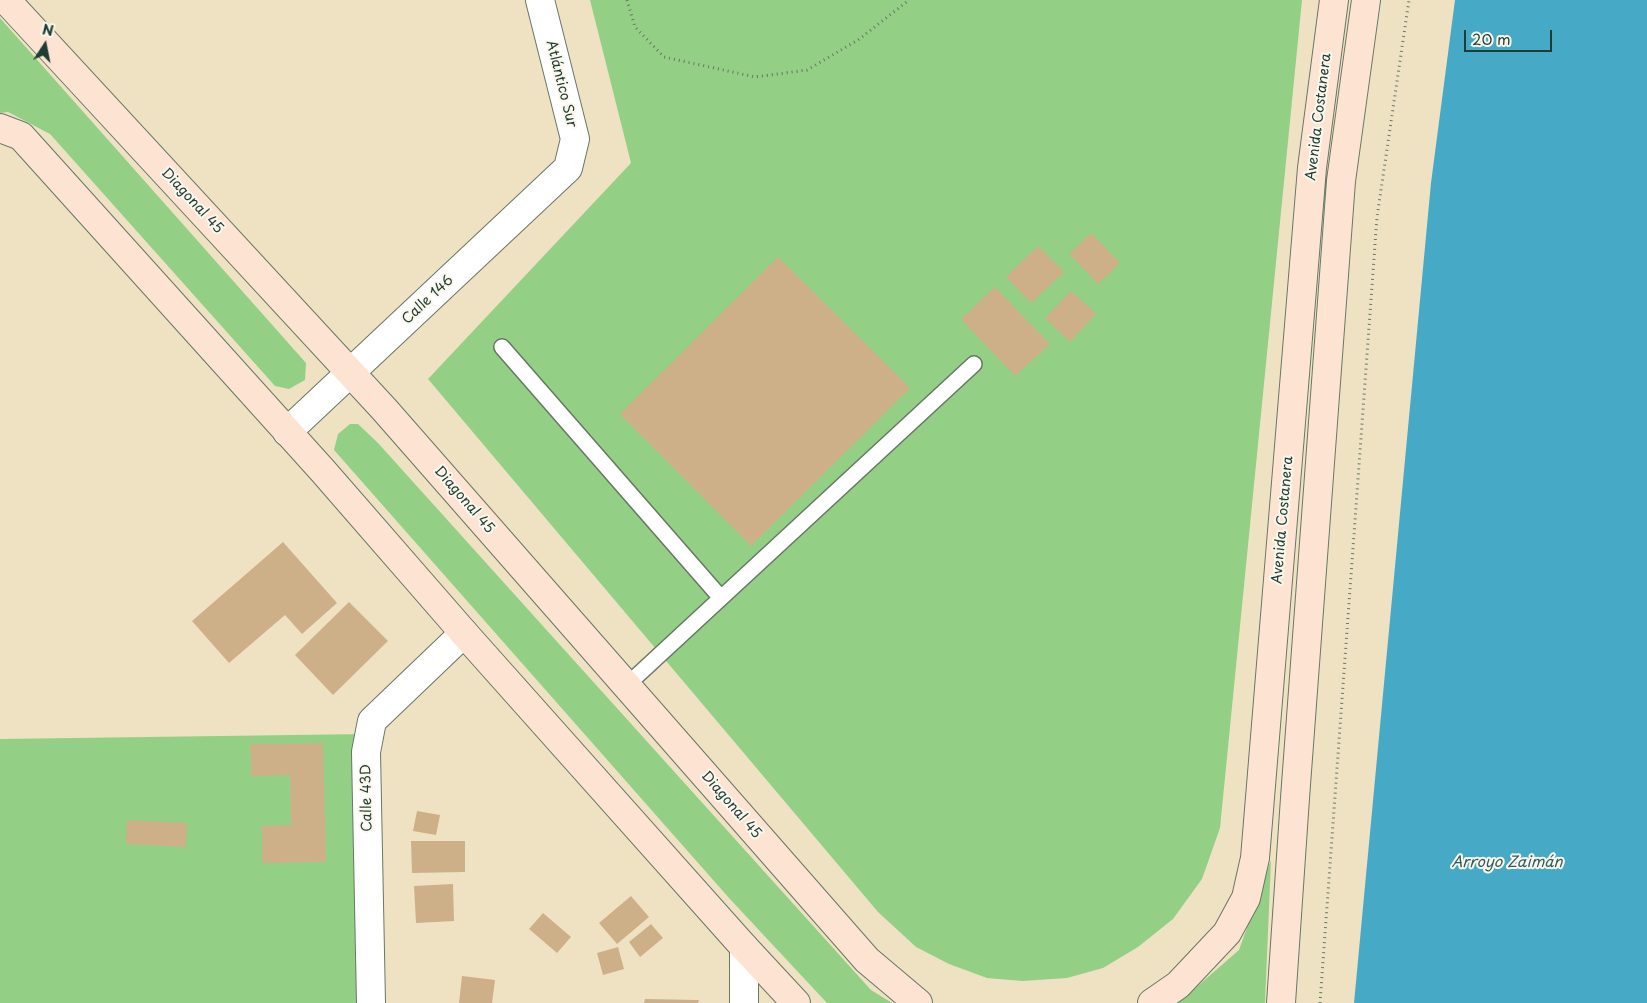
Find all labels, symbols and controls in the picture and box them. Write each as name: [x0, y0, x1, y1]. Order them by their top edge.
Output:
text: N: [41, 18, 55, 41]
north arrow: [20, 20, 70, 70]
scale bar: [1467, 20, 1554, 52]
text: 20 m: [1472, 27, 1511, 50]
street label: Atlántico Sur: [542, 39, 580, 129]
street label: Avenida Costanera: [1303, 52, 1335, 182]
street label: Diagonal 45: [157, 165, 227, 237]
street label: Calle 146: [399, 272, 457, 328]
street label: Avenida Costanera: [1269, 455, 1297, 585]
street label: Diagonal 45: [430, 463, 498, 537]
street label: Calle 43D: [358, 764, 376, 832]
street label: Diagonal 45: [697, 768, 765, 842]
water label: Arroyo Zaimán: [1451, 854, 1563, 872]

